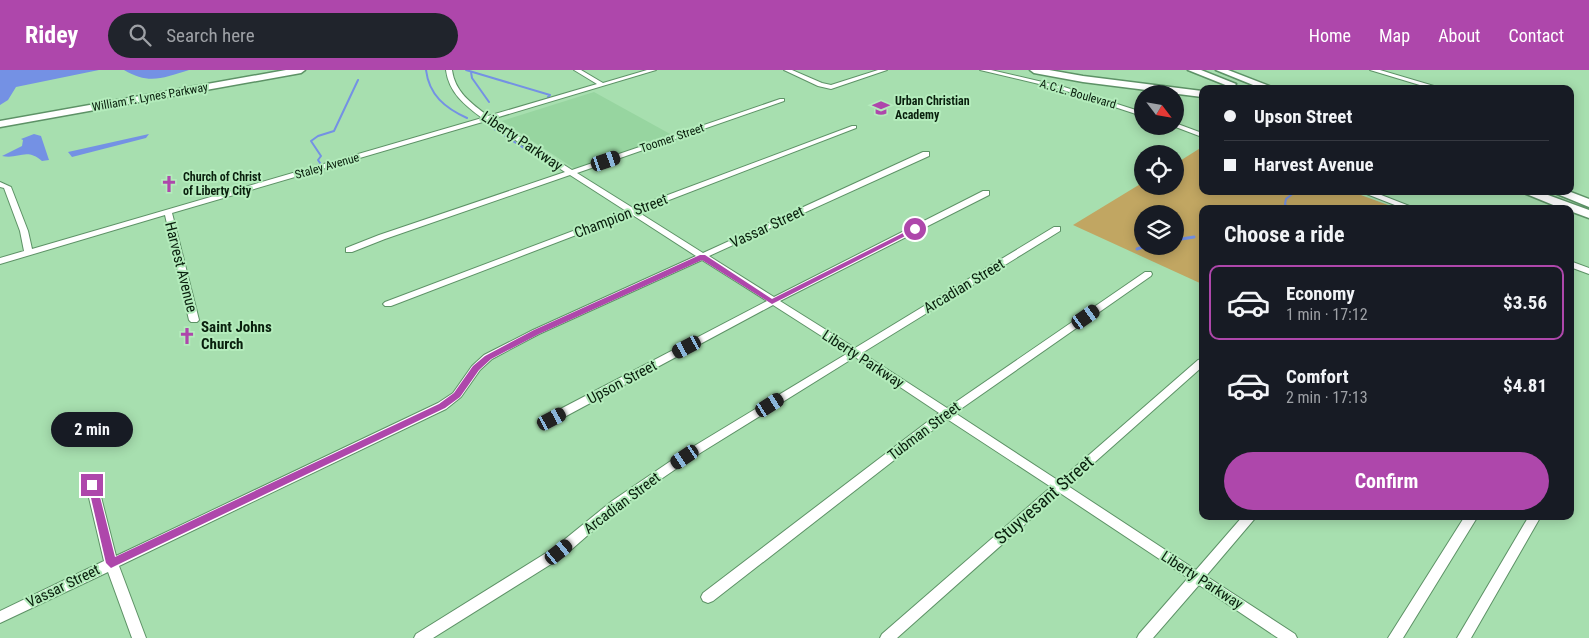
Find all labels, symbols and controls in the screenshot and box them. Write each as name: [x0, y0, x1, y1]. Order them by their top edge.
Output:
search box: [108, 13, 458, 58]
text: Ridey: [25, 21, 78, 49]
icon: search: [126, 21, 154, 49]
text: Search here: [166, 24, 255, 47]
text: Home: [1309, 25, 1351, 46]
text: Map: [1379, 25, 1410, 46]
text: About: [1438, 25, 1480, 46]
text: Contact: [1508, 25, 1564, 46]
street label: A.C.L. Boulevard: [1038, 76, 1118, 112]
street label: William F. Lynes Parkway: [91, 80, 209, 114]
north arrow: [1134, 85, 1184, 135]
map controls: [1134, 85, 1184, 255]
place label: Urban Christian Academy: [895, 94, 970, 122]
school or university icon: Urban Christian Academy: [871, 98, 891, 118]
text: Upson Street: [1254, 105, 1352, 128]
street label: Liberty Parkway: [478, 107, 566, 175]
street label: Toomer Street: [638, 120, 706, 156]
button: locate: [1134, 145, 1184, 195]
car: [589, 149, 622, 173]
street label: Staley Avenue: [293, 150, 361, 182]
text: Harvest Avenue: [1254, 153, 1374, 176]
place label: Church of Christ of Liberty City: [183, 170, 262, 198]
church icon: Church of Christ of Liberty City: [159, 174, 179, 194]
street label: Champion Street: [572, 190, 670, 242]
street label: Vassar Street: [727, 202, 807, 252]
button: layers: [1134, 205, 1184, 255]
route start: [904, 218, 926, 240]
street label: Harvest Avenue: [161, 220, 201, 314]
text: Choose a ride: [1224, 222, 1345, 247]
street label: Arcadian Street: [920, 255, 1008, 317]
icon: car: [1226, 280, 1271, 325]
text: Economy: [1286, 282, 1355, 305]
text: $3.56: [1503, 291, 1547, 314]
car: [1069, 302, 1102, 332]
text: 1 min · 17:12: [1286, 305, 1368, 324]
place label: Saint Johns Church: [201, 318, 272, 353]
church icon: Saint Johns Church: [177, 326, 197, 346]
street label: Liberty Parkway: [819, 326, 907, 392]
car: [670, 333, 703, 361]
street label: Upson Street: [584, 356, 660, 408]
icon: car: [1226, 363, 1271, 408]
text: Comfort: [1286, 365, 1349, 388]
text: $4.81: [1503, 374, 1547, 397]
text: 2 min · 17:13: [1286, 388, 1368, 407]
car: [753, 391, 786, 419]
street label: Tubman Street: [884, 398, 964, 464]
car: [535, 405, 568, 433]
callout: 2 min: [51, 412, 133, 448]
text: 2 min: [74, 420, 110, 439]
car: [668, 442, 701, 472]
street label: Stuyvesant Street: [990, 451, 1097, 548]
button: Confirm: [1224, 452, 1549, 510]
street label: Arcadian Street: [580, 468, 664, 538]
route end: [81, 474, 103, 496]
car: [542, 537, 575, 567]
street label: Liberty Parkway: [1158, 547, 1246, 613]
street label: Vassar Street: [23, 561, 103, 611]

